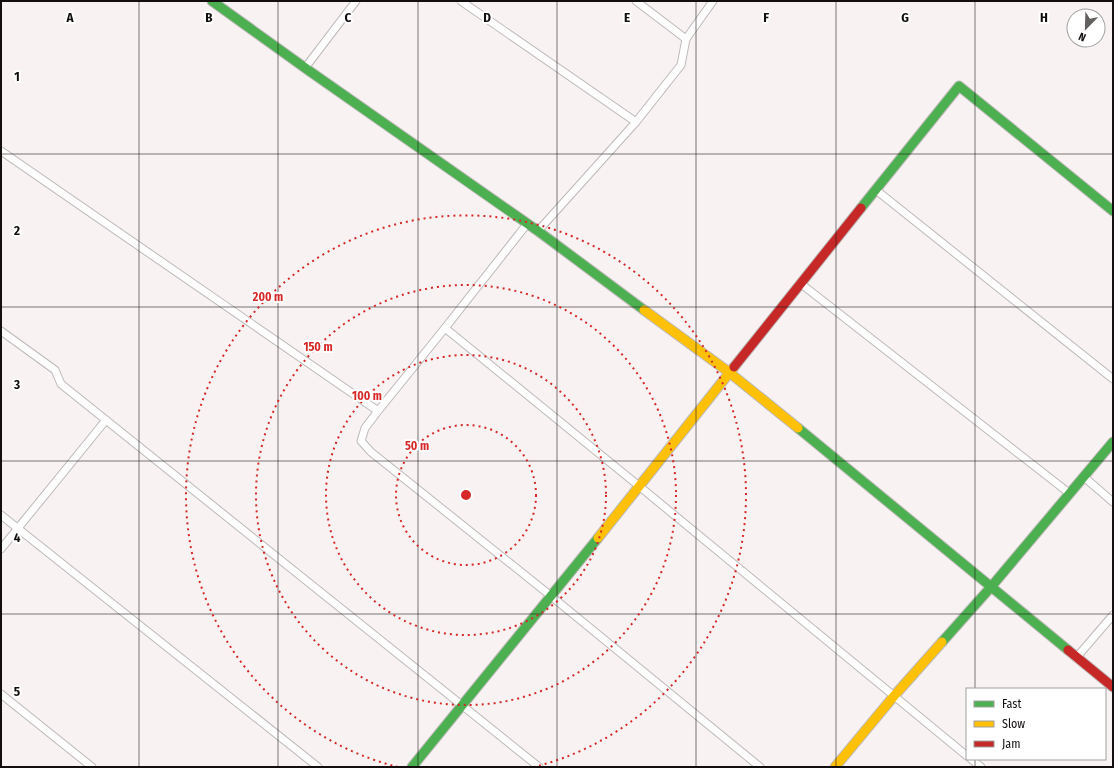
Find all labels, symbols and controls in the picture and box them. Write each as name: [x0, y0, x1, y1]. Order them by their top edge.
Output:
north arrow: [1066, 8, 1106, 48]
text: A: [65, 10, 74, 25]
text: B: [205, 10, 213, 25]
text: C: [345, 10, 352, 25]
text: D: [483, 10, 491, 25]
text: E: [624, 10, 630, 25]
text: F: [763, 10, 769, 25]
text: G: [901, 10, 909, 25]
text: H: [1040, 10, 1048, 25]
text: N: [1077, 29, 1088, 44]
text: 1: [14, 69, 20, 84]
text: 2: [13, 223, 20, 238]
text: 200 m: [252, 290, 283, 304]
text: 150 m: [303, 340, 333, 354]
text: 3: [13, 377, 20, 392]
text: 100 m: [352, 389, 382, 403]
text: 50 m: [405, 439, 429, 453]
centre of rings: [459, 488, 473, 502]
text: 4: [14, 530, 21, 545]
text: 5: [14, 684, 20, 699]
legend: [966, 688, 1106, 760]
text: Fast: [1002, 697, 1021, 711]
text: Slow: [1002, 717, 1025, 731]
text: Jam: [1002, 737, 1020, 751]

